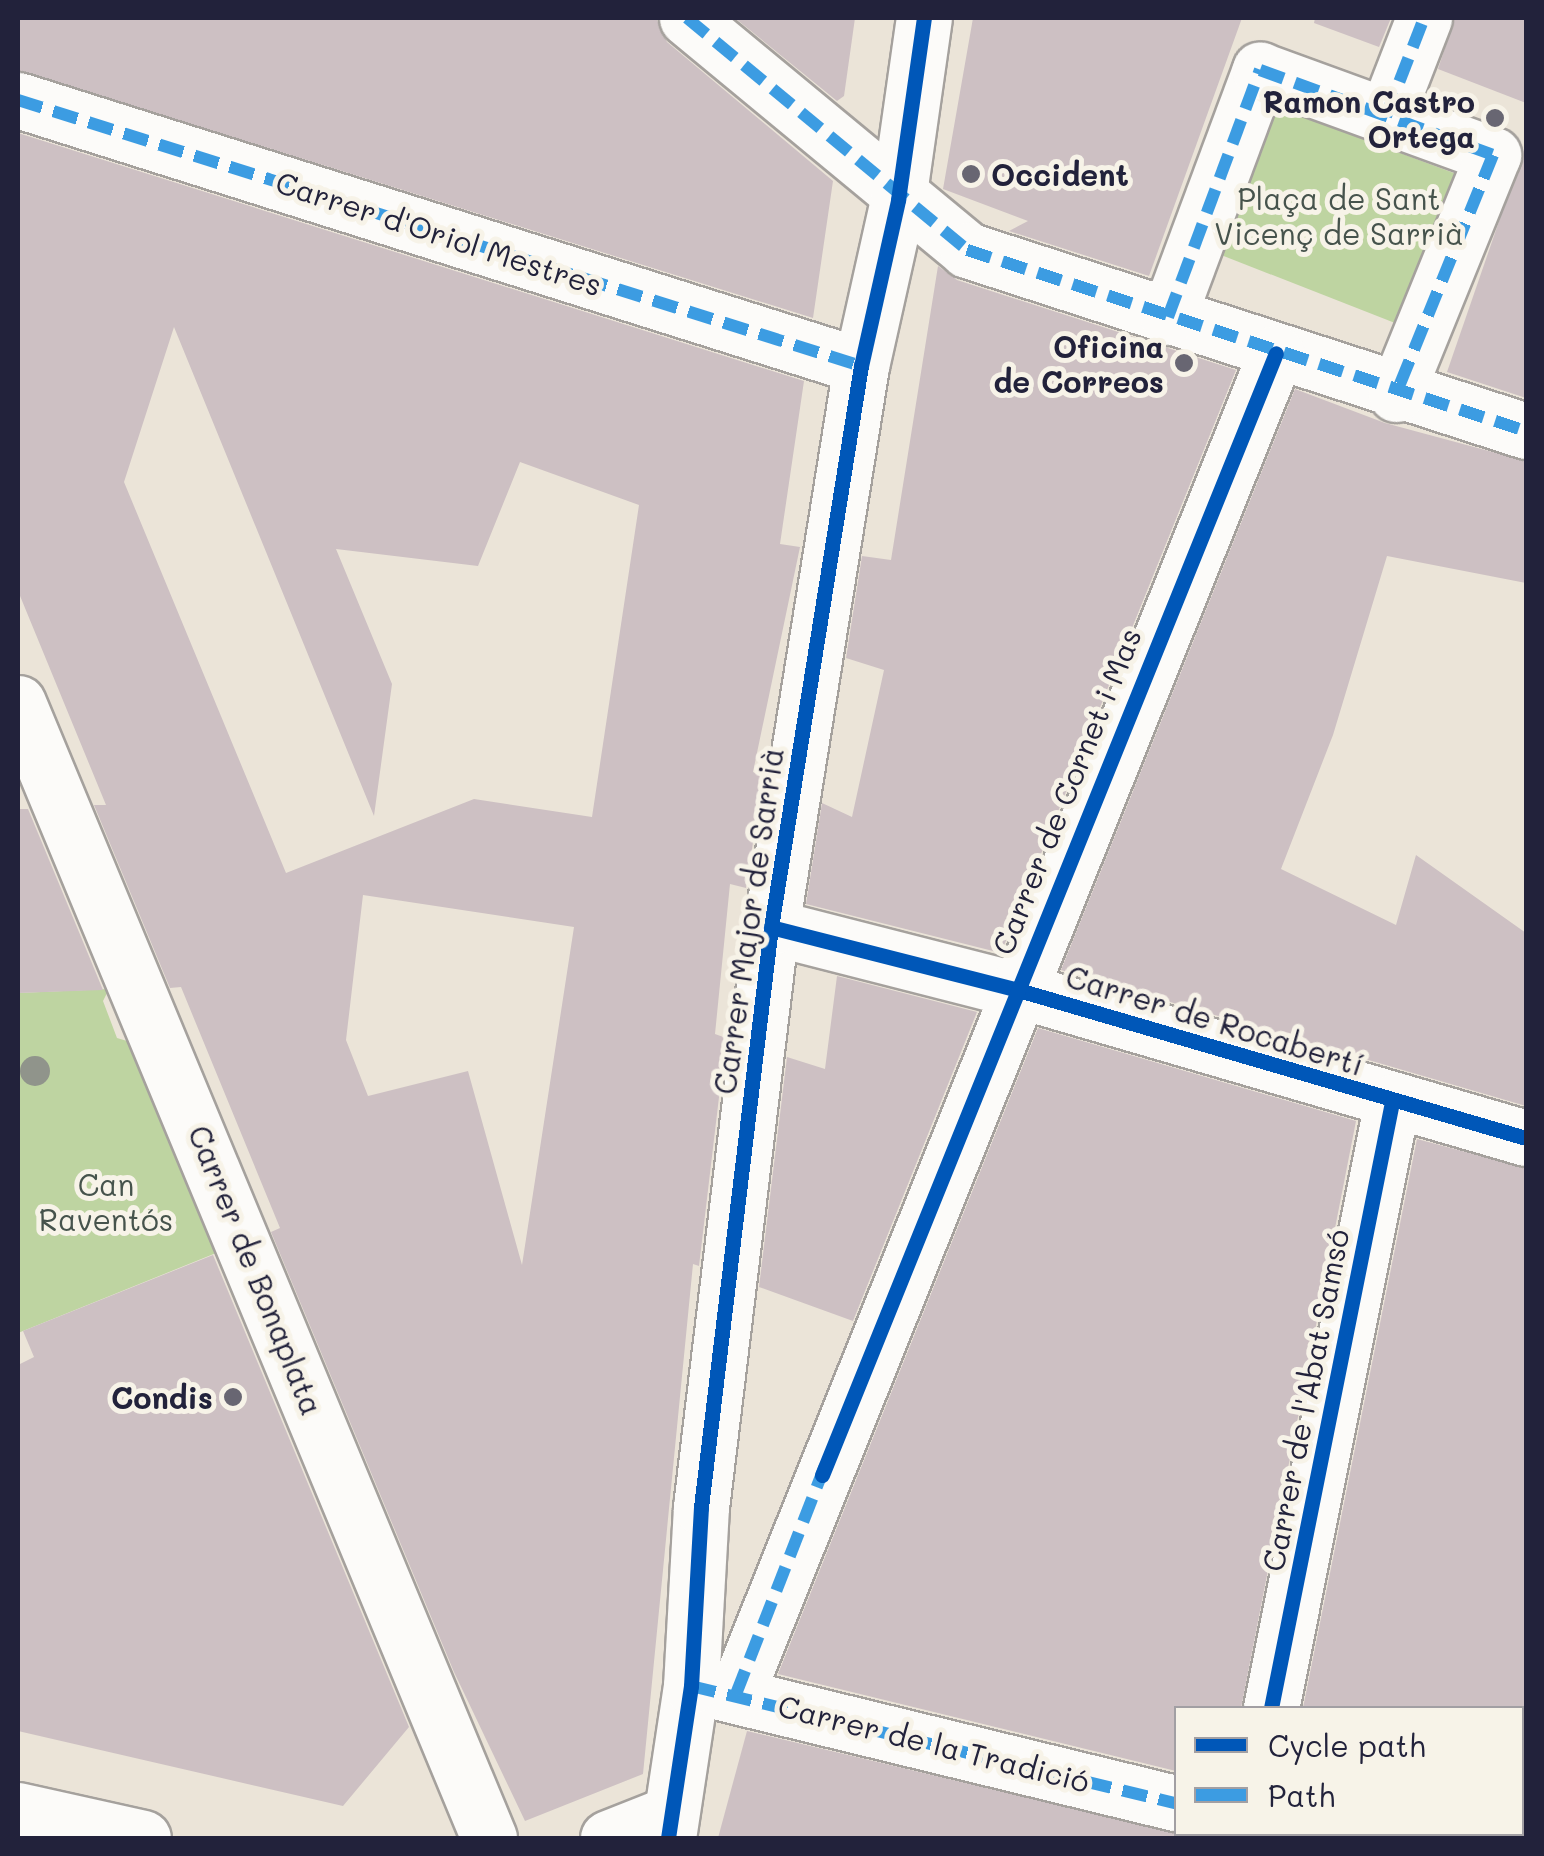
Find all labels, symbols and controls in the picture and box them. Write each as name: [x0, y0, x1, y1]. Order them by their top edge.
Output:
place label: Ramon Castro Ortega: [1263, 83, 1475, 154]
marker: Ramon Castro Ortega: [1484, 107, 1506, 129]
place label: Occident: [991, 156, 1129, 192]
street label: Carrer d'Oriol Mestres: [272, 163, 606, 303]
marker: Occident: [960, 163, 982, 185]
park label: Plaça de Sant Vicenç de Sarrià: [1214, 180, 1464, 250]
place label: Oficina de Correos: [993, 328, 1164, 398]
marker: Oficina de Correos: [1173, 352, 1195, 374]
street label: Carrer de Cornet i Mas: [984, 623, 1148, 959]
street label: Carrer Major de Sarrià: [706, 746, 790, 1096]
street label: Carrer de Rocabertí: [1062, 958, 1368, 1082]
street label: Carrer de Bonaplata: [181, 1120, 331, 1420]
park label: Can Raventós: [39, 1166, 173, 1236]
street label: Carrer de l'Abat Samsó: [1254, 1226, 1356, 1574]
place label: Condis: [111, 1379, 213, 1415]
marker: Condis: [222, 1386, 244, 1408]
street label: Carrer de la Tradició: [775, 1687, 1093, 1799]
legend: [1174, 1706, 1524, 1836]
text: Cycle path: [1268, 1725, 1426, 1765]
text: Path: [1268, 1775, 1335, 1815]

